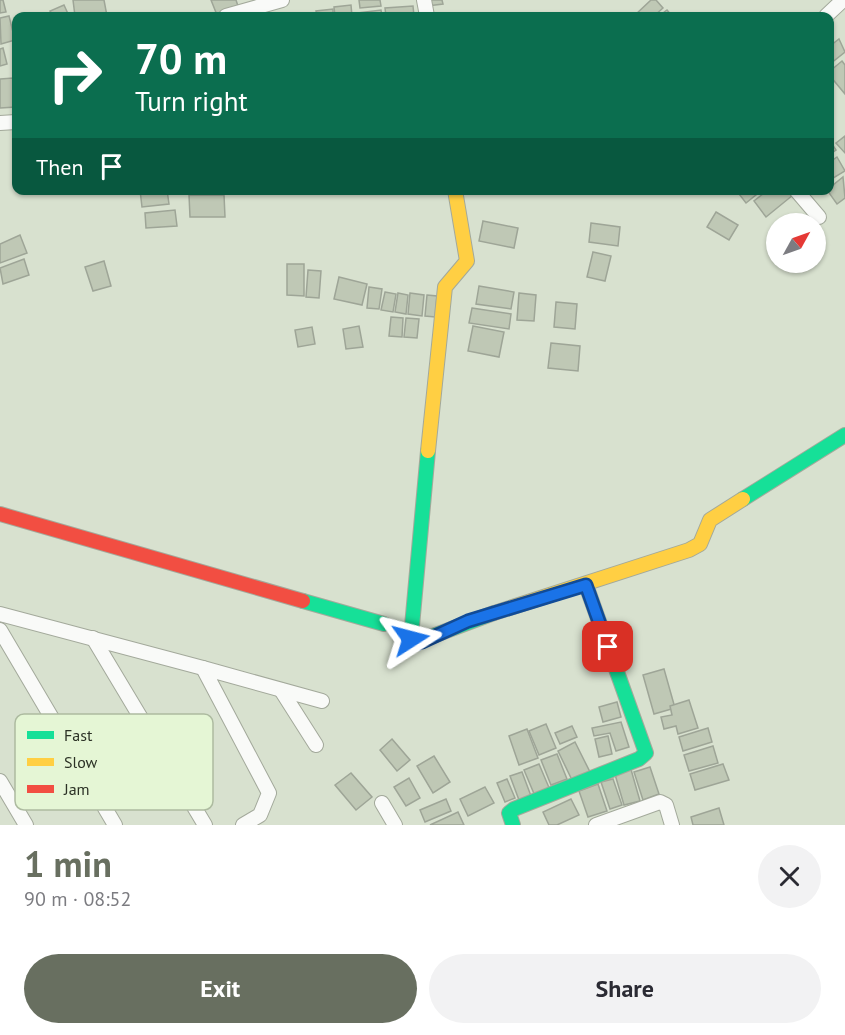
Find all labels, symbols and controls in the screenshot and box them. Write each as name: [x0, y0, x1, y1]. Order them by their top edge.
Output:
text: 70 m: [135, 31, 227, 86]
icon: right: [36, 36, 114, 114]
text: Turn right: [135, 84, 248, 118]
icon: arrive: [95, 150, 128, 183]
text: Then: [36, 153, 83, 181]
north arrow: [766, 213, 826, 273]
map controls: [766, 213, 826, 273]
position arrow: [379, 607, 443, 671]
pin: [582, 621, 633, 672]
icon: arrive: [591, 630, 624, 663]
legend: [15, 714, 213, 810]
text: Fast: [64, 725, 93, 745]
text: Slow: [64, 752, 98, 772]
text: Jam: [63, 779, 90, 799]
text: 1 min: [24, 840, 112, 887]
button: close: [758, 845, 821, 908]
text: 90 m · 08:52: [24, 886, 131, 912]
button: Exit: [24, 954, 417, 1023]
button: Share: [429, 954, 821, 1023]

